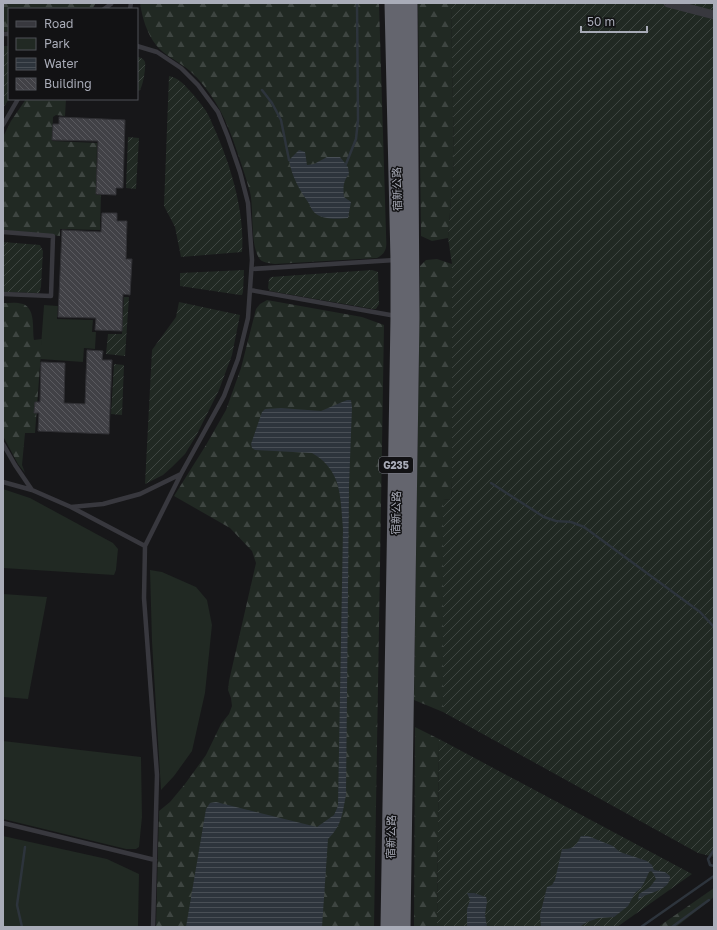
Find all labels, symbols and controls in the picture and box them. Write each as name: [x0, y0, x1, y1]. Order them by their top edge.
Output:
legend: [8, 8, 138, 100]
scale bar: [581, 8, 647, 34]
text: 50 m: [587, 14, 615, 29]
text: Road: [44, 16, 73, 31]
text: Park: [44, 36, 70, 51]
text: Water: [44, 56, 78, 71]
text: Building: [44, 76, 92, 91]
street label: 宿新公路: [390, 167, 403, 211]
road number: G235: [379, 457, 413, 473]
street label: 宿新公路: [389, 491, 402, 535]
street label: 宿新公路: [384, 815, 397, 859]

